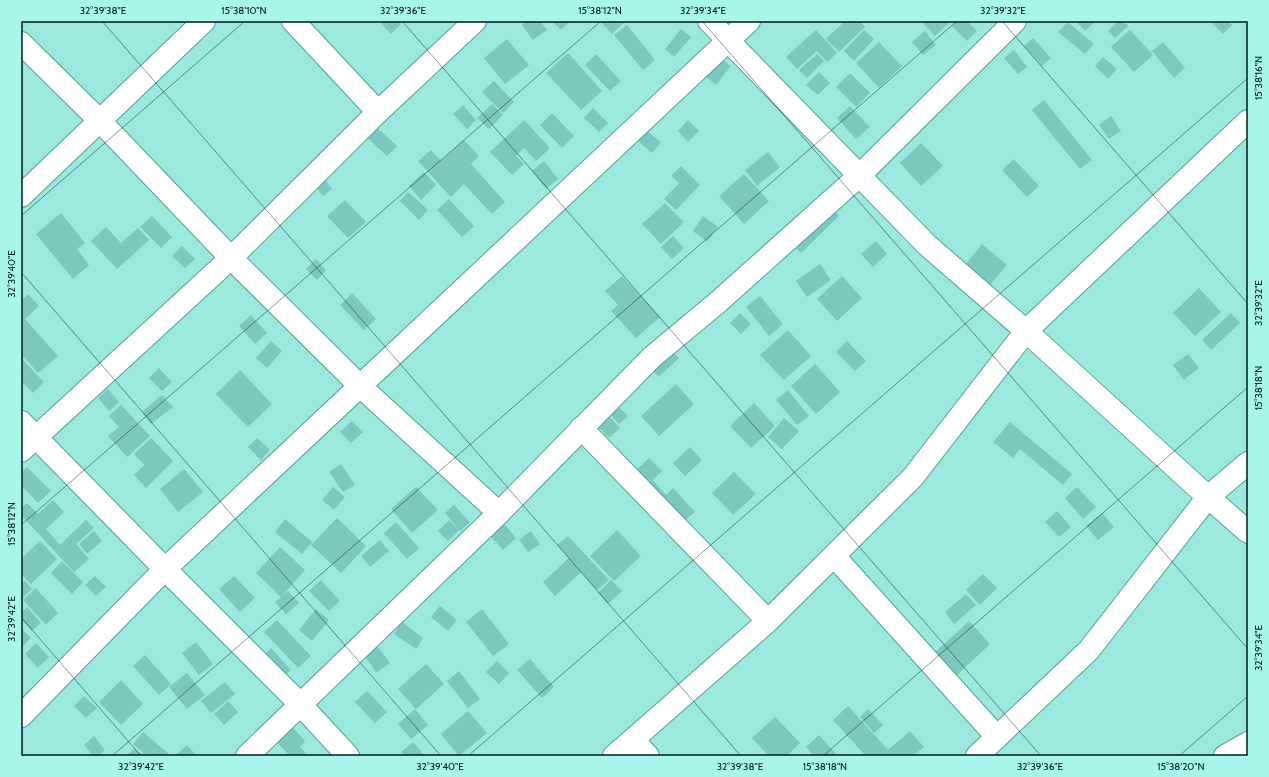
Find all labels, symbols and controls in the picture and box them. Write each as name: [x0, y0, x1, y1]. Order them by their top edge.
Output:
text: 32°39'38"E: [80, 4, 127, 17]
text: 15°38'10"N: [221, 4, 267, 17]
text: 32°39'36"E: [380, 4, 427, 17]
text: 15°38'12"N: [578, 4, 622, 17]
text: 32°39'34"E: [680, 4, 727, 17]
text: 32°39'32"E: [980, 4, 1026, 17]
text: 15°38'16"N: [1252, 56, 1265, 100]
text: 32°39'40"E: [5, 250, 18, 298]
text: 32°39'32"E: [1252, 280, 1265, 326]
text: 15°38'18"N: [1252, 366, 1265, 410]
text: 15°38'12"N: [5, 502, 18, 546]
text: 32°39'42"E: [5, 596, 18, 642]
text: 32°39'34"E: [1252, 624, 1265, 671]
text: 32°39'42"E: [118, 760, 164, 773]
text: 32°39'40"E: [416, 760, 464, 773]
text: 32°39'38"E: [717, 760, 764, 773]
text: 15°38'18"N: [803, 760, 847, 773]
text: 32°39'36"E: [1017, 760, 1064, 773]
text: 15°38'20"N: [1157, 760, 1205, 773]

